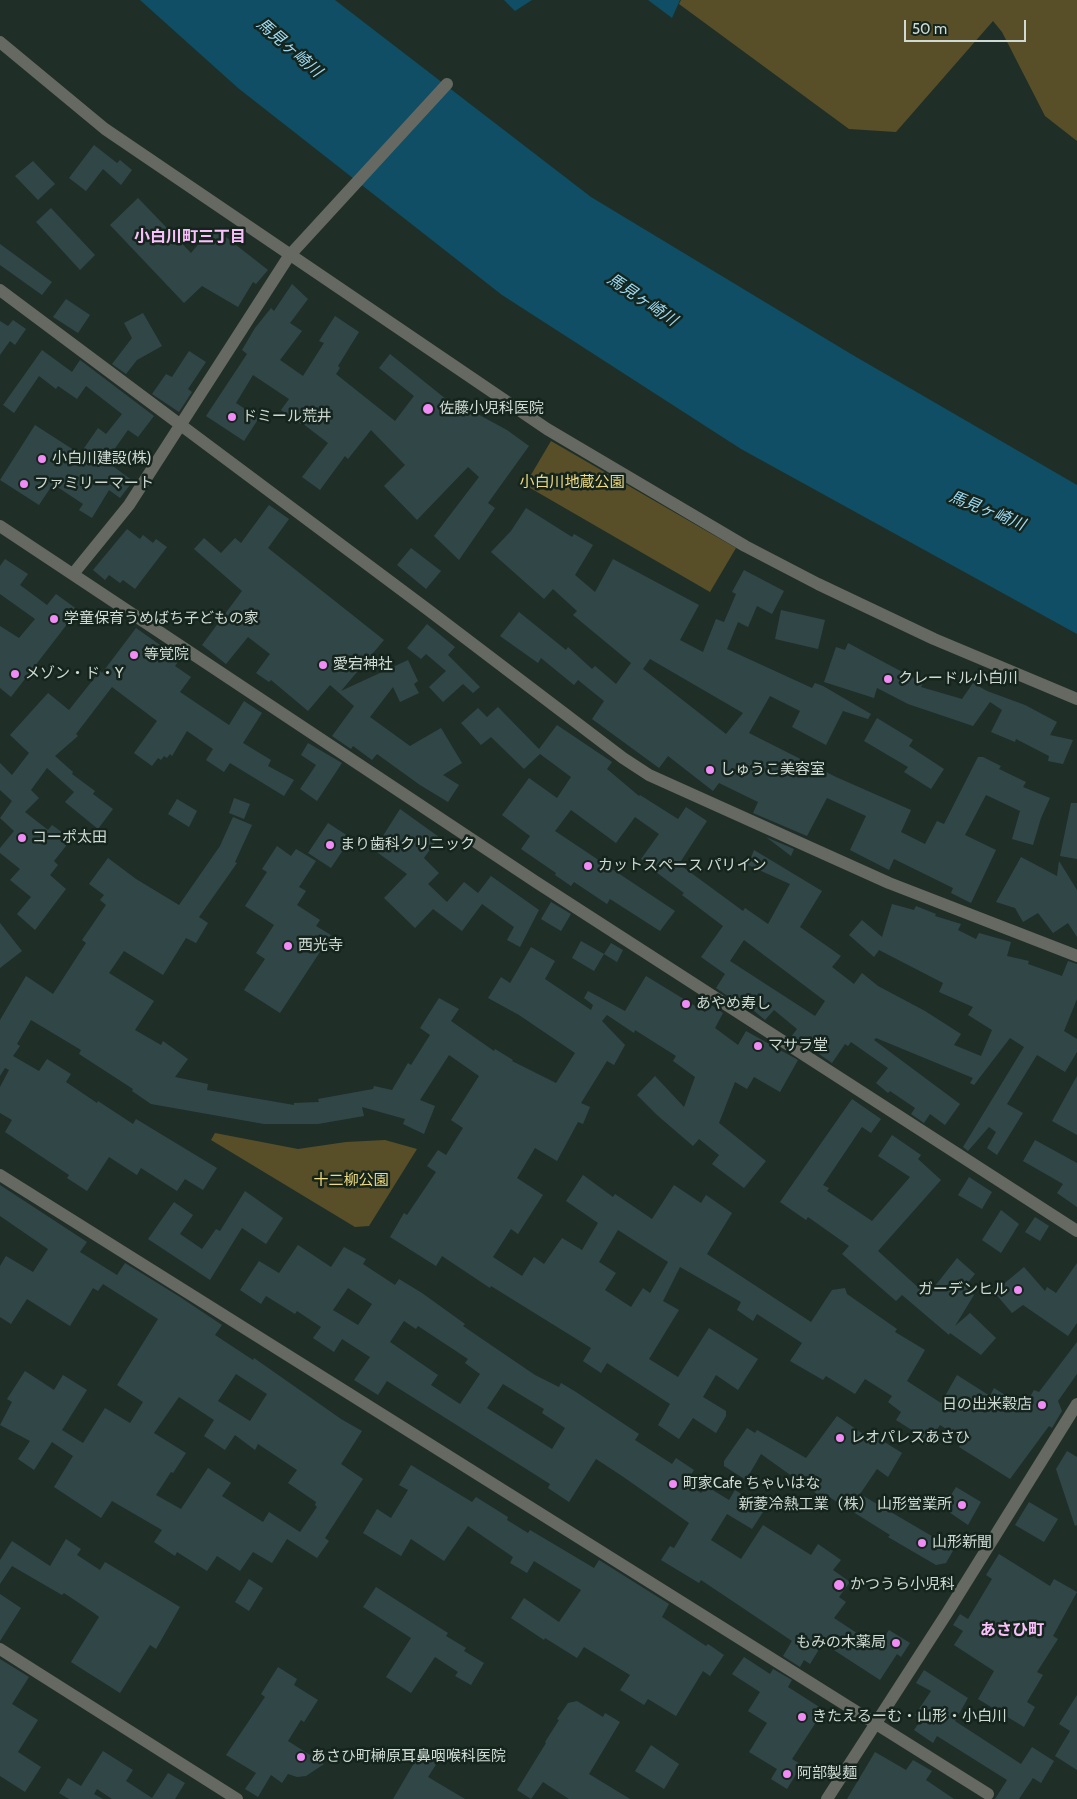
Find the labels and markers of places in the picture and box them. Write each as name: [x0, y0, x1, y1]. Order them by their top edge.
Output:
place label: 佐藤小児科医院: [439, 400, 544, 418]
marker: 佐藤小児科医院: [421, 402, 435, 416]
place label: ドミール荒井: [242, 408, 332, 426]
marker: ドミール荒井: [226, 411, 238, 423]
place label: 小白川建設(株): [52, 450, 151, 468]
marker: 小白川建設(株): [36, 453, 48, 465]
place label: ファミリーマート: [34, 475, 154, 493]
marker: ファミリーマート: [18, 478, 30, 490]
place label: 学童保育うめばち子どもの家: [64, 610, 259, 628]
marker: 学童保育うめばち子どもの家: [48, 613, 60, 625]
place label: 等覚院: [144, 646, 189, 664]
marker: 等覚院: [128, 649, 140, 661]
place label: 愛宕神社: [333, 656, 393, 674]
marker: 愛宕神社: [317, 659, 329, 671]
place label: メゾン・ド・Y: [25, 665, 124, 683]
marker: メゾン・ド・Y: [9, 668, 21, 680]
place label: クレードル小白川: [898, 670, 1018, 688]
marker: クレードル小白川: [882, 673, 894, 685]
place label: しゅうこ美容室: [720, 761, 825, 779]
marker: しゅうこ美容室: [704, 764, 716, 776]
place label: コーポ太田: [32, 829, 107, 847]
marker: コーポ太田: [16, 832, 28, 844]
place label: まり歯科クリニック: [340, 836, 475, 854]
marker: まり歯科クリニック: [324, 839, 336, 851]
place label: カットスペース パリイン: [598, 857, 766, 875]
marker: カットスペース パリイン: [582, 860, 594, 872]
place label: 西光寺: [298, 937, 343, 955]
marker: 西光寺: [282, 940, 294, 952]
place label: あやめ寿し: [696, 995, 771, 1013]
marker: あやめ寿し: [680, 998, 692, 1010]
place label: マサラ堂: [768, 1037, 828, 1055]
marker: マサラ堂: [752, 1040, 764, 1052]
place label: ガーデンヒル: [918, 1281, 1008, 1299]
marker: ガーデンヒル: [1012, 1284, 1024, 1296]
place label: 日の出米穀店: [942, 1396, 1032, 1414]
marker: 日の出米穀店: [1036, 1399, 1048, 1411]
place label: レオパレスあさひ: [850, 1429, 970, 1447]
marker: レオパレスあさひ: [834, 1432, 846, 1444]
place label: 町家Cafe ちゃいはな: [683, 1475, 820, 1493]
marker: 町家Cafe ちゃいはな: [667, 1478, 679, 1490]
place label: 新菱冷熱工業（株） 山形営業所: [739, 1496, 952, 1514]
marker: 新菱冷熱工業（株） 山形営業所: [956, 1499, 968, 1511]
place label: 山形新聞: [932, 1534, 992, 1552]
marker: 山形新聞: [916, 1537, 928, 1549]
place label: かつうら小児科: [850, 1576, 955, 1594]
marker: かつうら小児科: [832, 1578, 846, 1592]
place label: もみの木薬局: [796, 1634, 886, 1652]
marker: もみの木薬局: [890, 1637, 902, 1649]
place label: きたえるーむ・山形・小白川: [812, 1708, 1007, 1726]
marker: きたえるーむ・山形・小白川: [796, 1711, 808, 1723]
place label: あさひ町榊原耳鼻咽喉科医院: [311, 1748, 506, 1766]
marker: あさひ町榊原耳鼻咽喉科医院: [295, 1751, 307, 1763]
place label: 阿部製麺: [797, 1765, 857, 1783]
marker: 阿部製麺: [781, 1768, 793, 1780]

